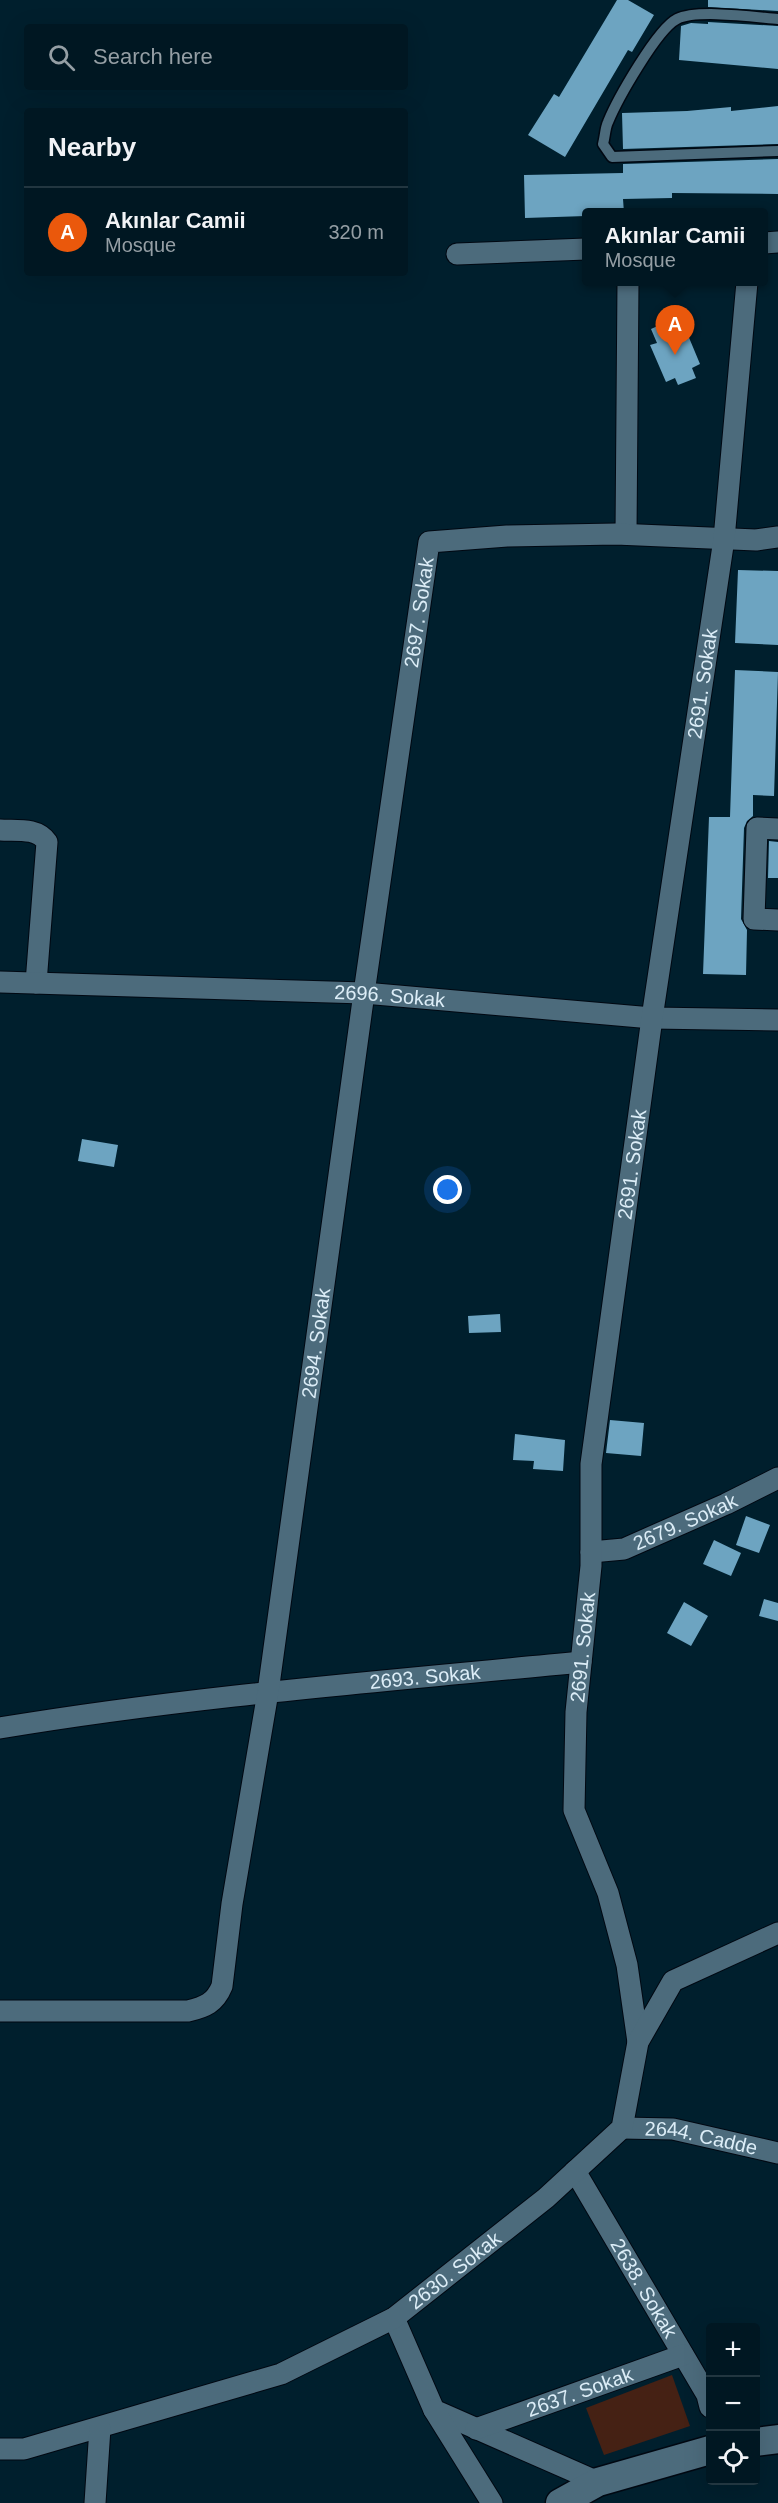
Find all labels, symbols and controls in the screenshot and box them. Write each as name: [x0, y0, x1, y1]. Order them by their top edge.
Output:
search box: [24, 24, 408, 90]
icon: search: [45, 41, 78, 74]
text: Search here: [93, 44, 213, 69]
text: Nearby: [48, 132, 136, 162]
text: Akınlar Camii: [105, 208, 246, 233]
popup: [582, 208, 768, 286]
text: A: [60, 221, 75, 243]
text: 320 m: [328, 221, 384, 243]
text: Akınlar Camii: [605, 223, 745, 248]
text: Mosque: [105, 234, 176, 256]
text: Mosque: [605, 249, 676, 271]
pin: A: [656, 306, 694, 355]
street label: 2697. Sokak: [400, 555, 438, 669]
street label: 2691. Sokak: [683, 626, 722, 740]
street label: 2696. Sokak: [334, 981, 447, 1011]
street label: 2691. Sokak: [614, 1107, 651, 1221]
your location: [433, 1175, 462, 1204]
street label: 2694. Sokak: [297, 1286, 334, 1400]
street label: 2679. Sokak: [630, 1489, 742, 1555]
street label: 2691. Sokak: [566, 1590, 599, 1704]
street label: 2693. Sokak: [368, 1661, 482, 1693]
street label: 2644. Cadde: [644, 2117, 760, 2159]
street label: 2630. Sokak: [404, 2226, 506, 2313]
street label: 2638. Sokak: [606, 2235, 682, 2343]
map controls: [706, 2323, 760, 2485]
button: +: [706, 2323, 760, 2377]
street label: 2637. Sokak: [524, 2363, 637, 2421]
button: −: [706, 2377, 760, 2431]
button: locate: [706, 2431, 760, 2485]

